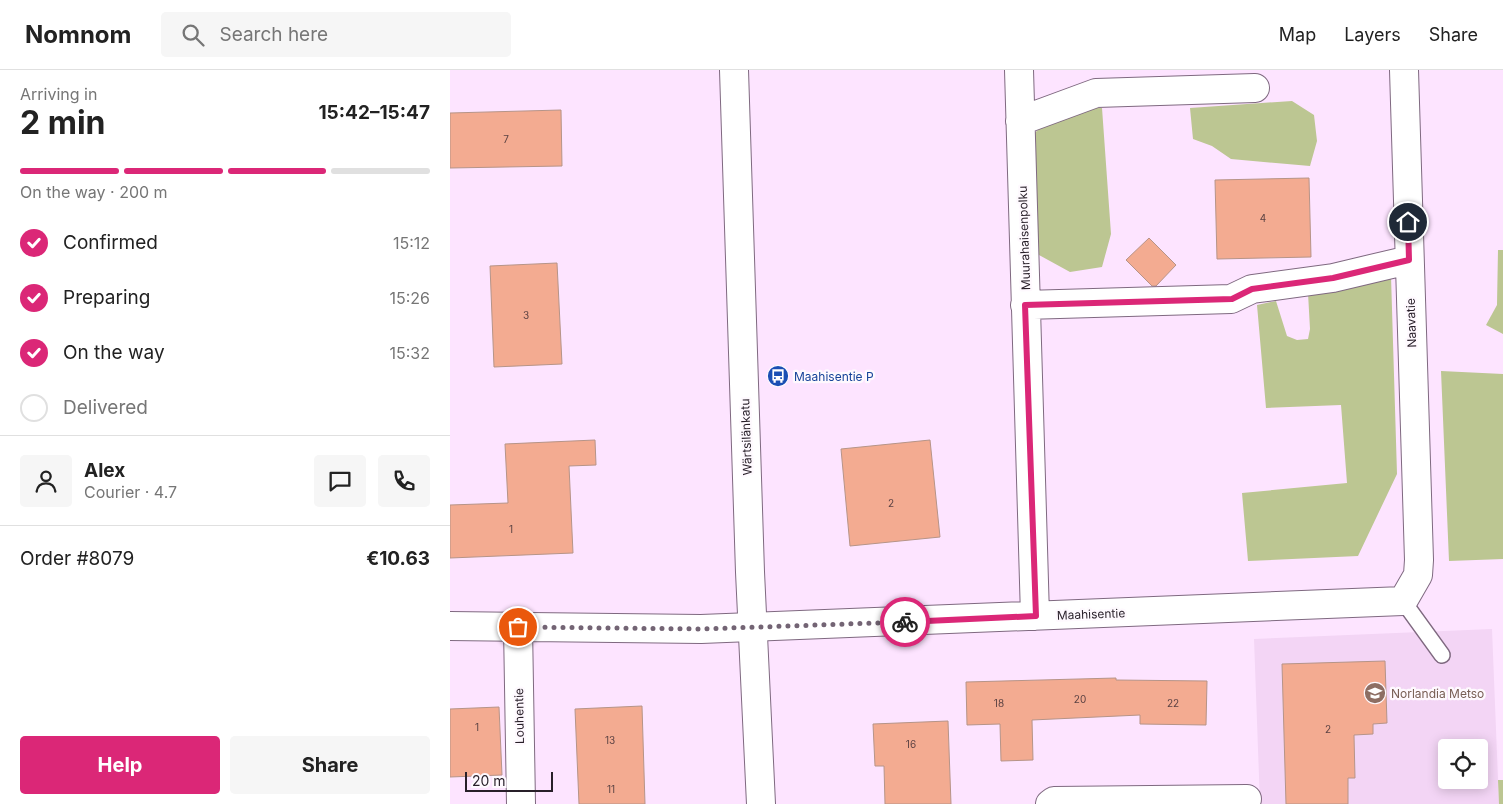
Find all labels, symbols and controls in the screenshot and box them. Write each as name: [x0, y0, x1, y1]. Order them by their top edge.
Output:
search box: [161, 12, 511, 57]
text: Nomnom: [25, 20, 131, 49]
icon: search: [179, 21, 207, 49]
text: Search here: [219, 23, 328, 46]
text: Map: [1279, 24, 1316, 45]
text: Layers: [1344, 24, 1401, 45]
text: Share: [1429, 24, 1478, 45]
text: Arriving in: [20, 84, 97, 104]
text: 15:42–15:47: [318, 101, 430, 124]
text: 2 min: [20, 103, 106, 142]
house number: 7: [503, 133, 509, 145]
text: On the way · 200 m: [20, 182, 168, 202]
street label: Muurahaisenpolku: [1015, 185, 1033, 291]
pin: [1387, 201, 1429, 243]
icon: home: [1394, 208, 1422, 236]
house number: 4: [1260, 212, 1266, 224]
icon: check: [20, 229, 48, 257]
text: Confirmed: [63, 231, 158, 254]
text: 15:12: [393, 233, 430, 253]
icon: check: [20, 284, 48, 312]
text: Preparing: [63, 286, 150, 309]
text: 15:26: [389, 288, 430, 308]
street label: Naavatie: [1403, 298, 1419, 348]
house number: 3: [523, 309, 529, 321]
icon: check: [20, 339, 48, 367]
text: On the way: [63, 341, 165, 364]
text: 15:32: [390, 343, 430, 363]
bus stop icon: Maahisentie P: [766, 364, 790, 388]
place label: Maahisentie P: [794, 369, 874, 384]
text: Delivered: [63, 396, 148, 419]
street label: Wärtsilänkatu: [737, 398, 755, 476]
button: person: [20, 455, 72, 507]
button: chat: [314, 455, 366, 507]
button: phone: [378, 455, 430, 507]
text: Alex: [84, 459, 125, 482]
text: Courier · 4.7: [84, 482, 177, 502]
house number: 2: [888, 497, 894, 509]
house number: 1: [509, 523, 513, 535]
text: Order #8079: [20, 547, 134, 570]
text: €10.63: [366, 547, 430, 570]
courier: [880, 597, 930, 647]
street label: Maahisentie: [1056, 605, 1126, 623]
pin: [497, 606, 539, 648]
icon: bike: [891, 608, 919, 636]
icon: bag: [504, 613, 532, 641]
school or university icon: Norlandia Metso: [1363, 681, 1387, 705]
place label: Norlandia Metso: [1391, 686, 1484, 701]
street label: Louhentie: [511, 688, 527, 744]
house number: 20: [1074, 693, 1086, 705]
house number: 18: [994, 697, 1004, 709]
house number: 22: [1167, 697, 1179, 709]
house number: 1: [475, 721, 479, 733]
house number: 2: [1325, 723, 1331, 735]
house number: 13: [605, 734, 615, 746]
button: Help: [20, 736, 220, 794]
button: Share: [230, 736, 430, 794]
house number: 16: [906, 738, 916, 750]
map controls: [1438, 739, 1488, 789]
button: locate: [1438, 739, 1488, 789]
scale bar: [465, 769, 552, 792]
text: 20 m: [472, 772, 506, 789]
house number: 11: [607, 783, 615, 795]

